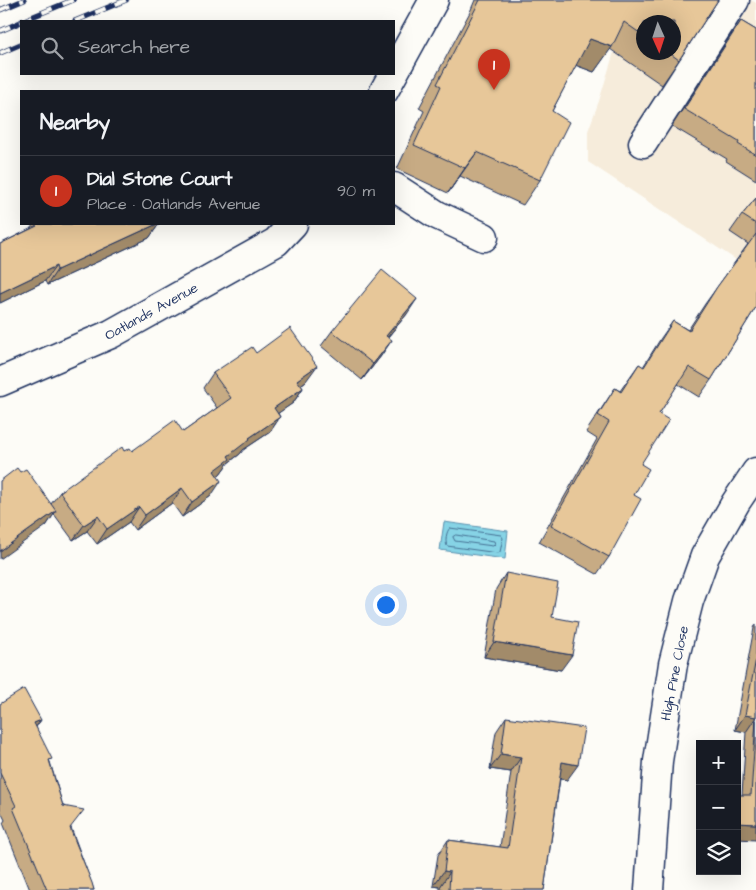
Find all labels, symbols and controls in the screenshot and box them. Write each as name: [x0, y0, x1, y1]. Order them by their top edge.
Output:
north arrow: [636, 15, 681, 60]
search box: [20, 20, 395, 75]
icon: search: [38, 34, 66, 62]
text: Search here: [78, 34, 190, 61]
pin: 1: [478, 49, 510, 90]
text: Nearby: [40, 108, 110, 137]
text: Dial Stone Court: [87, 166, 232, 193]
text: 1: [55, 180, 57, 202]
text: 90 m: [337, 180, 375, 202]
text: Place · Oatlands Avenue: [87, 193, 260, 215]
street label: Oatlands Avenue: [101, 278, 202, 346]
your location: [373, 592, 399, 618]
street label: High Pine Close: [656, 624, 694, 722]
map controls: [696, 740, 741, 875]
button: +: [696, 740, 741, 785]
button: −: [696, 785, 741, 830]
button: layers: [696, 830, 741, 875]

